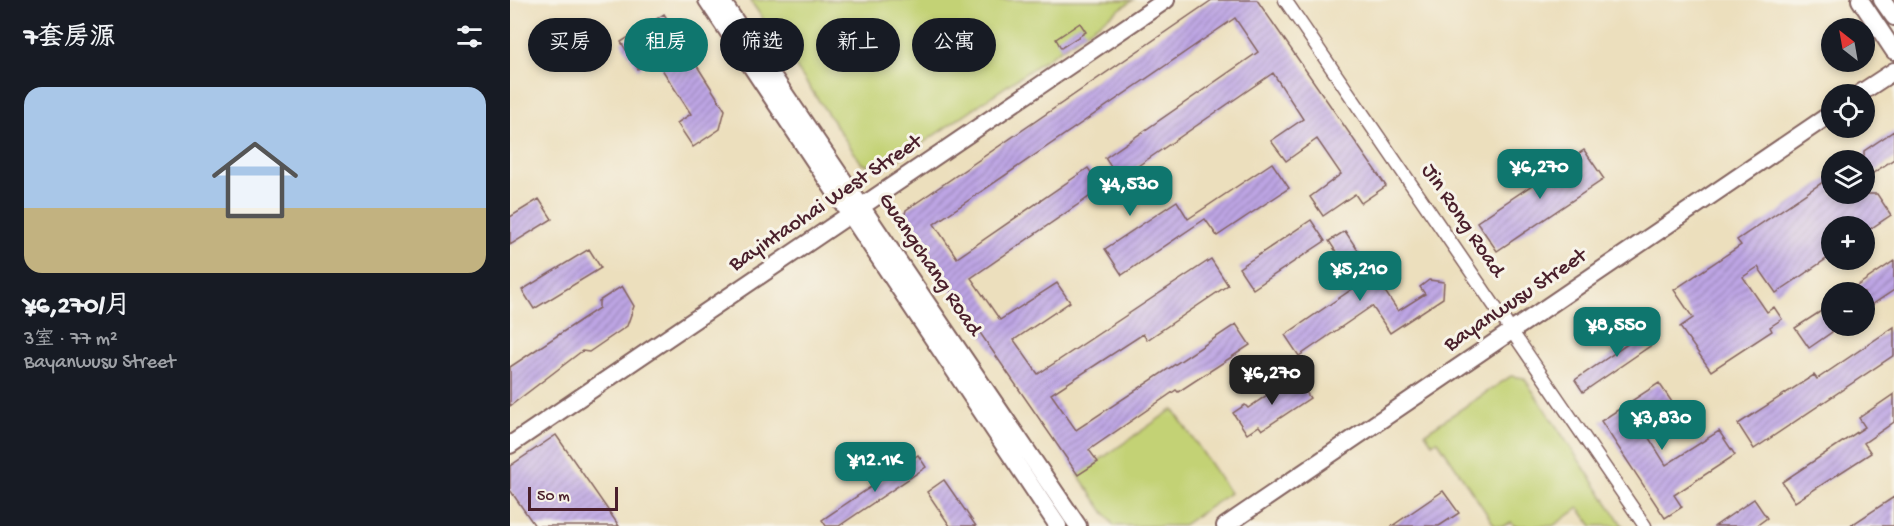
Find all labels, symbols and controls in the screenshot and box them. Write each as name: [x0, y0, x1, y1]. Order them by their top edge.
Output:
chip: 买房: [528, 18, 612, 72]
chip: 租房: [624, 18, 708, 72]
chip: 筛选: [720, 18, 804, 72]
chip: 新上: [816, 18, 900, 72]
chip: 公寓: [912, 18, 996, 72]
north arrow: [1821, 18, 1875, 72]
map controls: [1821, 18, 1875, 336]
icon: filters: [453, 20, 486, 53]
text: 7套房源: [24, 24, 116, 55]
button: locate: [1821, 84, 1875, 138]
icon: home: [201, 126, 309, 234]
street label: Bayintaohai West Street: [724, 129, 929, 279]
pin: ¥6,270: [1491, 149, 1589, 200]
button: layers: [1821, 150, 1875, 204]
text: ¥6,270: [1511, 157, 1569, 180]
street label: Jin Rong Road: [1415, 159, 1511, 284]
pin: ¥4,530: [1081, 166, 1179, 217]
text: ¥4,530: [1101, 174, 1159, 197]
street label: Guangchang Road: [871, 188, 988, 343]
button: +: [1821, 216, 1875, 270]
street label: Bayanwusu Street: [1439, 243, 1594, 359]
pin: ¥5,210: [1311, 251, 1409, 302]
text: ¥5,210: [1332, 259, 1388, 282]
button: −: [1821, 282, 1875, 336]
text: ¥6,270/月: [24, 292, 131, 323]
pin: ¥8,550: [1568, 307, 1666, 358]
text: ¥8,550: [1588, 315, 1646, 338]
text: 3室 · 77 m²: [24, 329, 118, 352]
text: Bayanwusu Street: [24, 352, 175, 375]
pin: ¥6,270: [1223, 355, 1321, 406]
text: ¥6,270: [1243, 363, 1301, 386]
pin: ¥3,830: [1613, 400, 1711, 451]
text: ¥3,830: [1633, 408, 1691, 431]
pin: ¥12.1K: [826, 442, 924, 493]
text: ¥12.1K: [849, 450, 901, 473]
scale bar: [528, 484, 618, 512]
text: 50 m: [537, 488, 570, 507]

